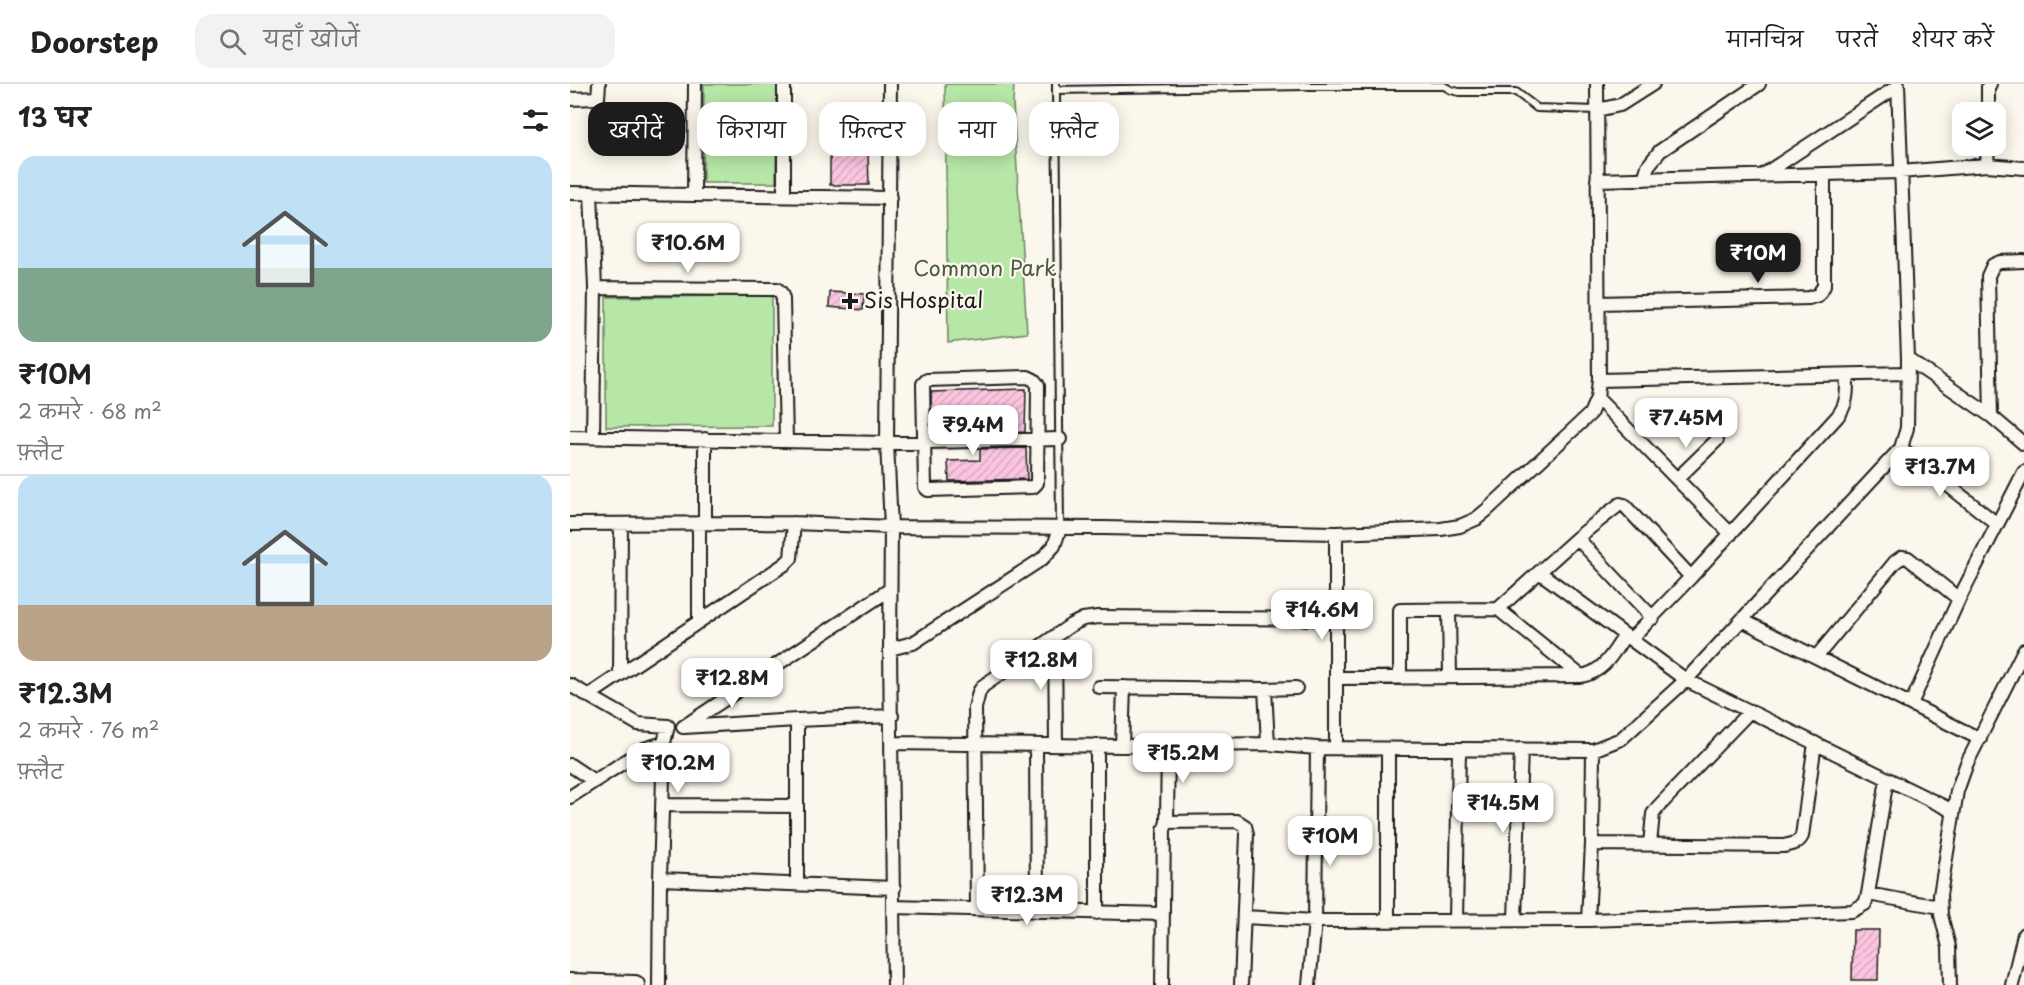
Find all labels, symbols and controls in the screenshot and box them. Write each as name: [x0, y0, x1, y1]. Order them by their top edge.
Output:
search box: [195, 14, 615, 68]
text: Doorstep: [30, 20, 159, 63]
text: यहाँ खोजें: [264, 21, 360, 54]
text: मानचित्र: [1727, 22, 1804, 54]
text: परतें: [1837, 22, 1878, 54]
text: शेयर करें: [1911, 22, 1994, 54]
icon: search: [216, 25, 249, 58]
text: 13 घर: [18, 97, 90, 136]
chip: खरीदें: [588, 102, 685, 156]
chip: किराया: [697, 102, 807, 156]
chip: फ़िल्टर: [819, 102, 926, 156]
chip: नया: [938, 102, 1017, 156]
chip: फ़्लैट: [1029, 102, 1119, 156]
map controls: [1952, 102, 2006, 156]
button: layers: [1952, 102, 2006, 156]
icon: filters: [519, 104, 552, 137]
icon: home: [231, 195, 339, 303]
pin: ₹10.6M: [639, 223, 737, 274]
text: ₹10.6M: [651, 227, 725, 257]
pin: ₹10M: [1722, 233, 1794, 284]
text: ₹10M: [1730, 237, 1786, 267]
park label: Common Park: [913, 251, 1057, 283]
place label: Sis Hospital: [864, 283, 983, 315]
marker: Sis Hospital: [841, 292, 859, 310]
text: ₹10M: [18, 354, 92, 393]
text: 2 कमरे · 68 m²: [18, 396, 162, 426]
pin: ₹7.45M: [1637, 398, 1735, 449]
text: ₹7.45M: [1648, 402, 1724, 432]
pin: ₹9.4M: [931, 405, 1015, 456]
text: ₹9.4M: [942, 409, 1004, 439]
text: फ़्लैट: [18, 437, 64, 467]
pin: ₹13.7M: [1891, 447, 1989, 498]
text: ₹13.7M: [1904, 451, 1976, 481]
icon: home: [231, 514, 339, 622]
pin: ₹14.6M: [1273, 590, 1371, 641]
text: ₹14.6M: [1285, 594, 1359, 624]
pin: ₹12.8M: [992, 640, 1090, 691]
text: ₹12.8M: [1004, 644, 1078, 674]
pin: ₹12.8M: [683, 658, 781, 709]
text: ₹12.8M: [695, 662, 769, 692]
text: ₹12.3M: [18, 673, 113, 712]
text: 2 कमरे · 76 m²: [18, 715, 159, 745]
pin: ₹15.2M: [1134, 733, 1232, 784]
text: ₹15.2M: [1147, 737, 1219, 767]
pin: ₹10.2M: [629, 743, 727, 794]
text: ₹10.2M: [641, 747, 715, 777]
text: फ़्लैट: [18, 756, 64, 786]
pin: ₹14.5M: [1454, 783, 1552, 834]
text: ₹14.5M: [1467, 787, 1539, 817]
pin: ₹10M: [1294, 816, 1366, 867]
text: ₹10M: [1302, 820, 1358, 850]
pin: ₹12.3M: [978, 875, 1076, 926]
text: ₹12.3M: [991, 879, 1063, 909]

